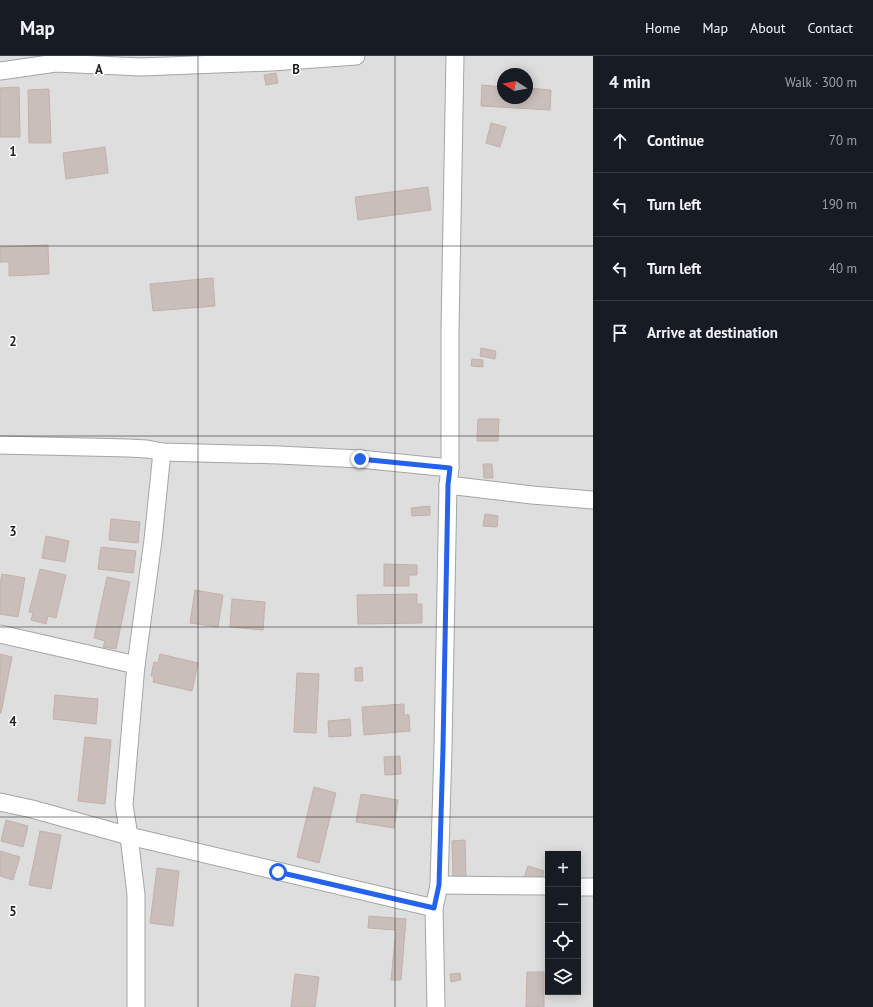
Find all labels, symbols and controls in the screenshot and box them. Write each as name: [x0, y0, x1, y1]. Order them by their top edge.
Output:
text: Map: [20, 16, 55, 40]
text: Home: [645, 19, 680, 37]
text: Map: [702, 19, 728, 37]
text: About: [750, 19, 786, 37]
text: Contact: [808, 19, 853, 37]
text: A: [95, 61, 103, 78]
text: B: [292, 61, 300, 78]
north arrow: [497, 68, 533, 104]
text: 4 min: [609, 71, 650, 93]
text: Walk · 300 m: [785, 74, 857, 91]
icon: ahead: [609, 130, 631, 152]
text: Continue: [647, 131, 704, 150]
text: 70 m: [829, 132, 857, 149]
text: 1: [9, 143, 17, 160]
icon: left: [609, 194, 631, 216]
text: Turn left: [647, 195, 701, 214]
text: 190 m: [822, 196, 857, 213]
icon: left: [609, 258, 631, 280]
text: Turn left: [647, 259, 701, 278]
text: 40 m: [829, 260, 857, 277]
icon: arrive: [609, 322, 631, 344]
text: Arrive at destination: [647, 323, 778, 342]
text: 2: [9, 333, 17, 350]
route end: [351, 450, 369, 468]
text: 3: [9, 523, 17, 540]
text: 4: [9, 713, 17, 730]
map controls: [545, 851, 581, 995]
button: +: [545, 851, 581, 887]
route start: [269, 863, 287, 881]
button: −: [545, 887, 581, 923]
text: 5: [9, 903, 17, 920]
button: locate: [545, 923, 581, 959]
button: layers: [545, 959, 581, 995]

